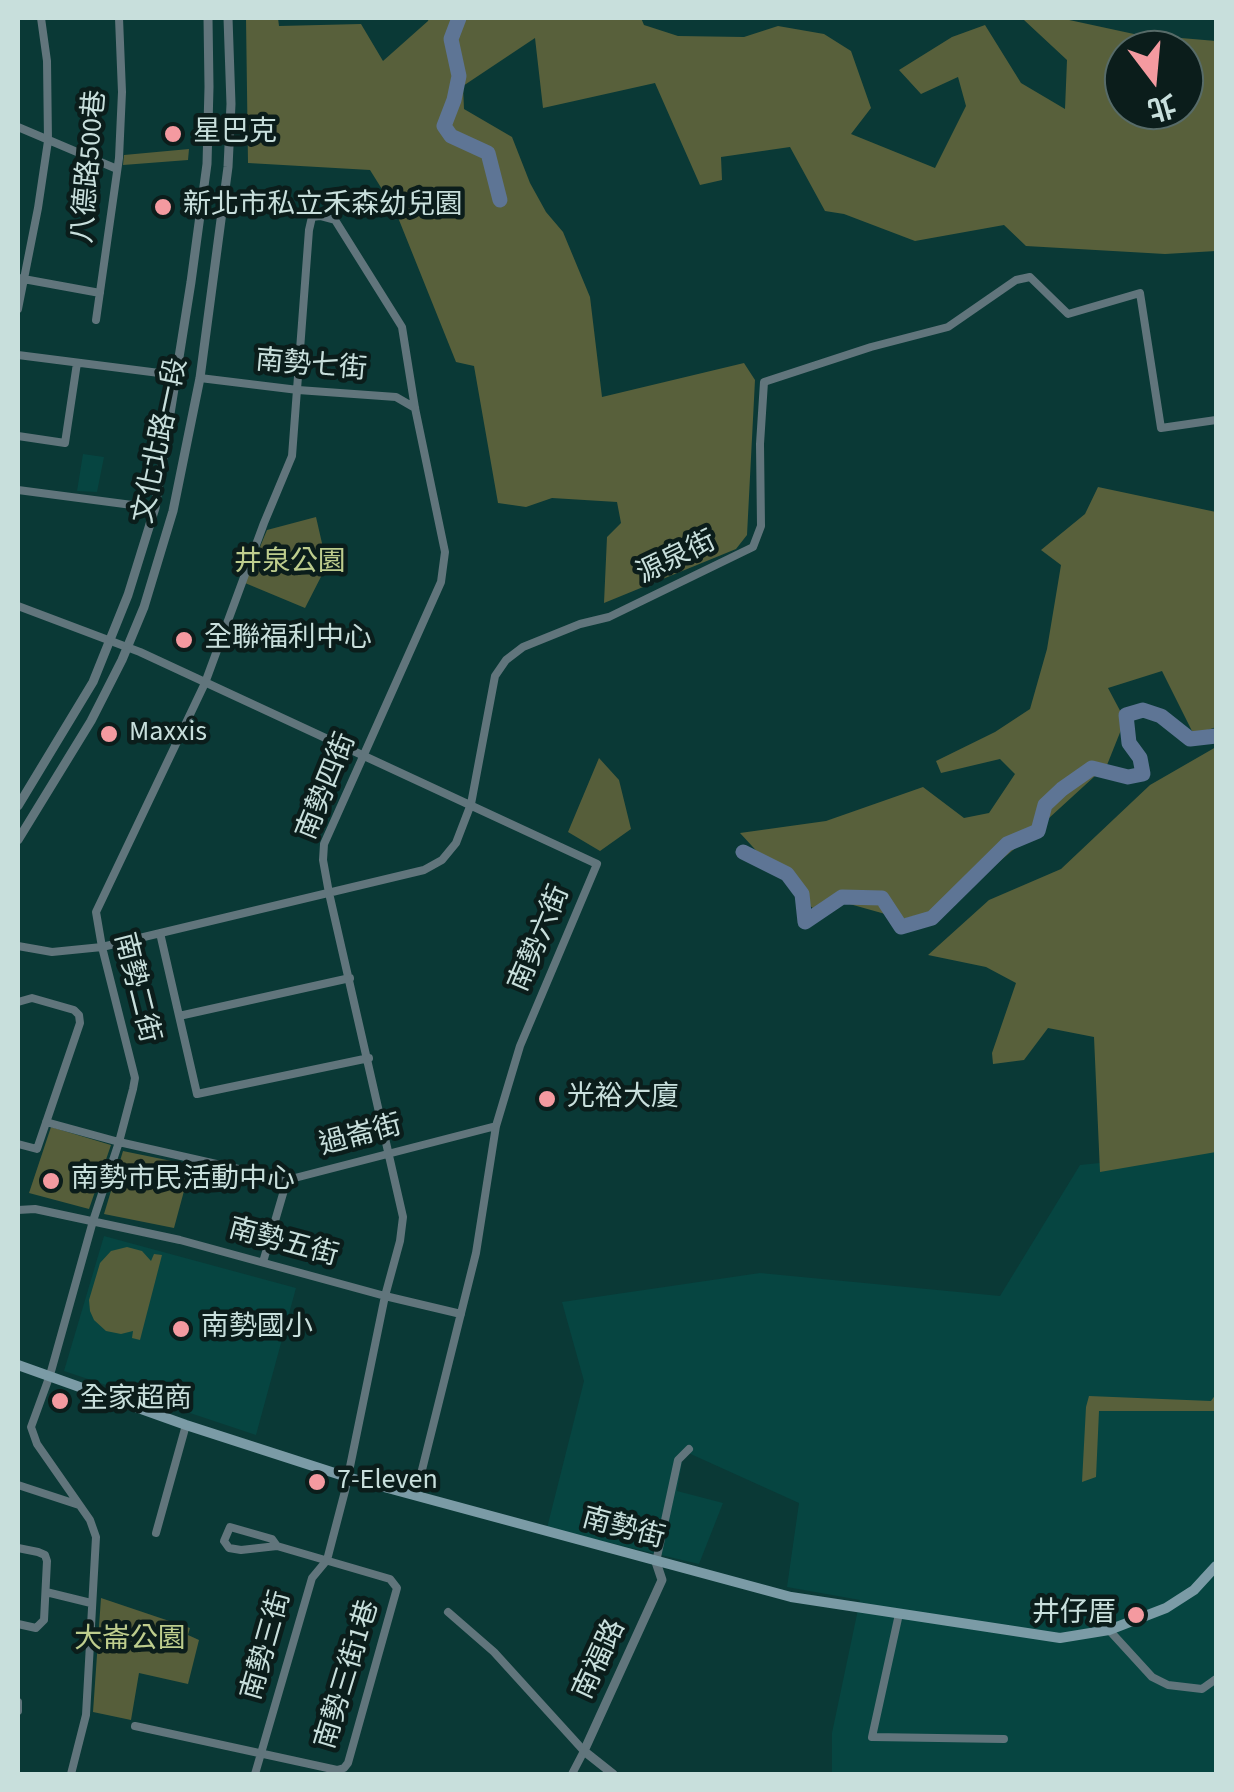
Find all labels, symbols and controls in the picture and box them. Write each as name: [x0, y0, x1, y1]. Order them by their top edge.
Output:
north arrow: [1104, 30, 1204, 130]
text: 北: [1143, 84, 1181, 130]
street label: 八德路500巷: [68, 89, 114, 245]
place label: 星巴克: [193, 117, 277, 151]
marker: 星巴克: [162, 123, 184, 145]
place label: 新北市私立禾森幼兒園: [183, 190, 463, 224]
marker: 新北市私立禾森幼兒園: [152, 196, 174, 218]
street label: 南勢七街: [254, 345, 368, 389]
street label: 文化北路一段: [128, 355, 196, 527]
street label: 源泉街: [632, 525, 722, 593]
park label: 井泉公園: [234, 547, 346, 581]
place label: 全聯福利中心: [204, 623, 372, 657]
marker: 全聯福利中心: [173, 629, 195, 651]
place label: Maxxis: [129, 717, 207, 751]
marker: Maxxis: [98, 723, 120, 745]
street label: 南勢四街: [291, 729, 365, 845]
street label: 南勢六街: [504, 881, 578, 997]
street label: 南勢二街: [105, 930, 165, 1046]
place label: 光裕大廈: [567, 1082, 679, 1116]
marker: 光裕大廈: [536, 1088, 558, 1110]
street label: 過崙街: [316, 1110, 406, 1164]
place label: 南勢市民活動中心: [71, 1164, 295, 1198]
marker: 南勢市民活動中心: [40, 1170, 62, 1192]
street label: 南勢五街: [225, 1213, 341, 1275]
place label: 南勢國小: [201, 1312, 313, 1346]
marker: 南勢國小: [170, 1318, 192, 1340]
place label: 全家超商: [80, 1384, 192, 1418]
marker: 全家超商: [49, 1390, 71, 1412]
place label: 7-Eleven: [337, 1465, 438, 1499]
marker: 7-Eleven: [306, 1471, 328, 1493]
street label: 南勢街: [578, 1503, 668, 1557]
street label: 南勢三街: [236, 1588, 300, 1704]
street label: 南勢三街1巷: [310, 1596, 388, 1754]
place label: 井仔厝: [1032, 1598, 1116, 1632]
marker: 井仔厝: [1125, 1604, 1147, 1626]
street label: 南福路: [568, 1615, 634, 1705]
park label: 大崙公園: [74, 1624, 186, 1658]

